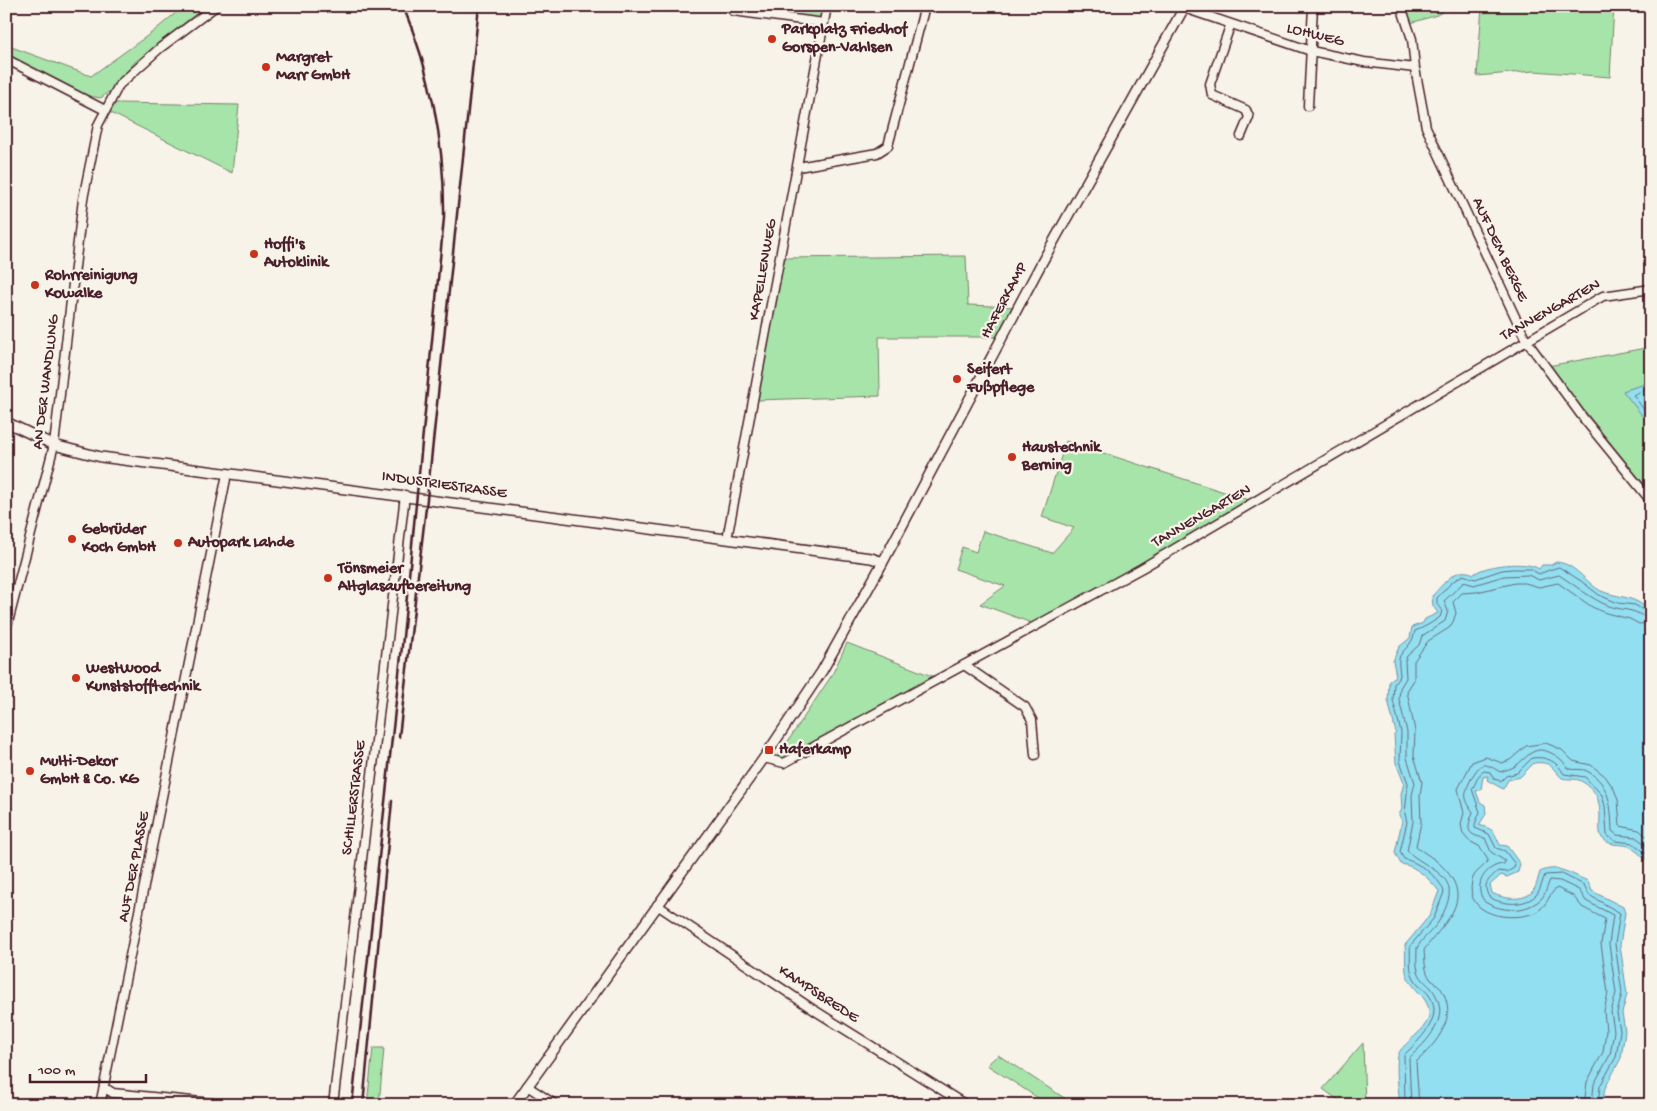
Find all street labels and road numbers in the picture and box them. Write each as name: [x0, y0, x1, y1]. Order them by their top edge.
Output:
street label: LOHWEG: [1284, 20, 1346, 52]
street label: AUF DEM BERGE: [1467, 195, 1532, 306]
street label: KAPELLENWEG: [746, 217, 782, 322]
street label: HAFERKAMP: [977, 260, 1033, 342]
street label: TANNENGARTEN: [1497, 276, 1604, 347]
street label: AN DER WANDLUNG: [29, 313, 65, 451]
street label: INDUSTRIESTRASSE: [380, 468, 509, 504]
street label: TANNENGARTEN: [1148, 481, 1255, 554]
street label: SCHILLERSTRASSE: [339, 739, 372, 856]
street label: AUF DER PLASSE: [115, 809, 155, 924]
street label: KAMPSBREDE: [774, 962, 863, 1029]

